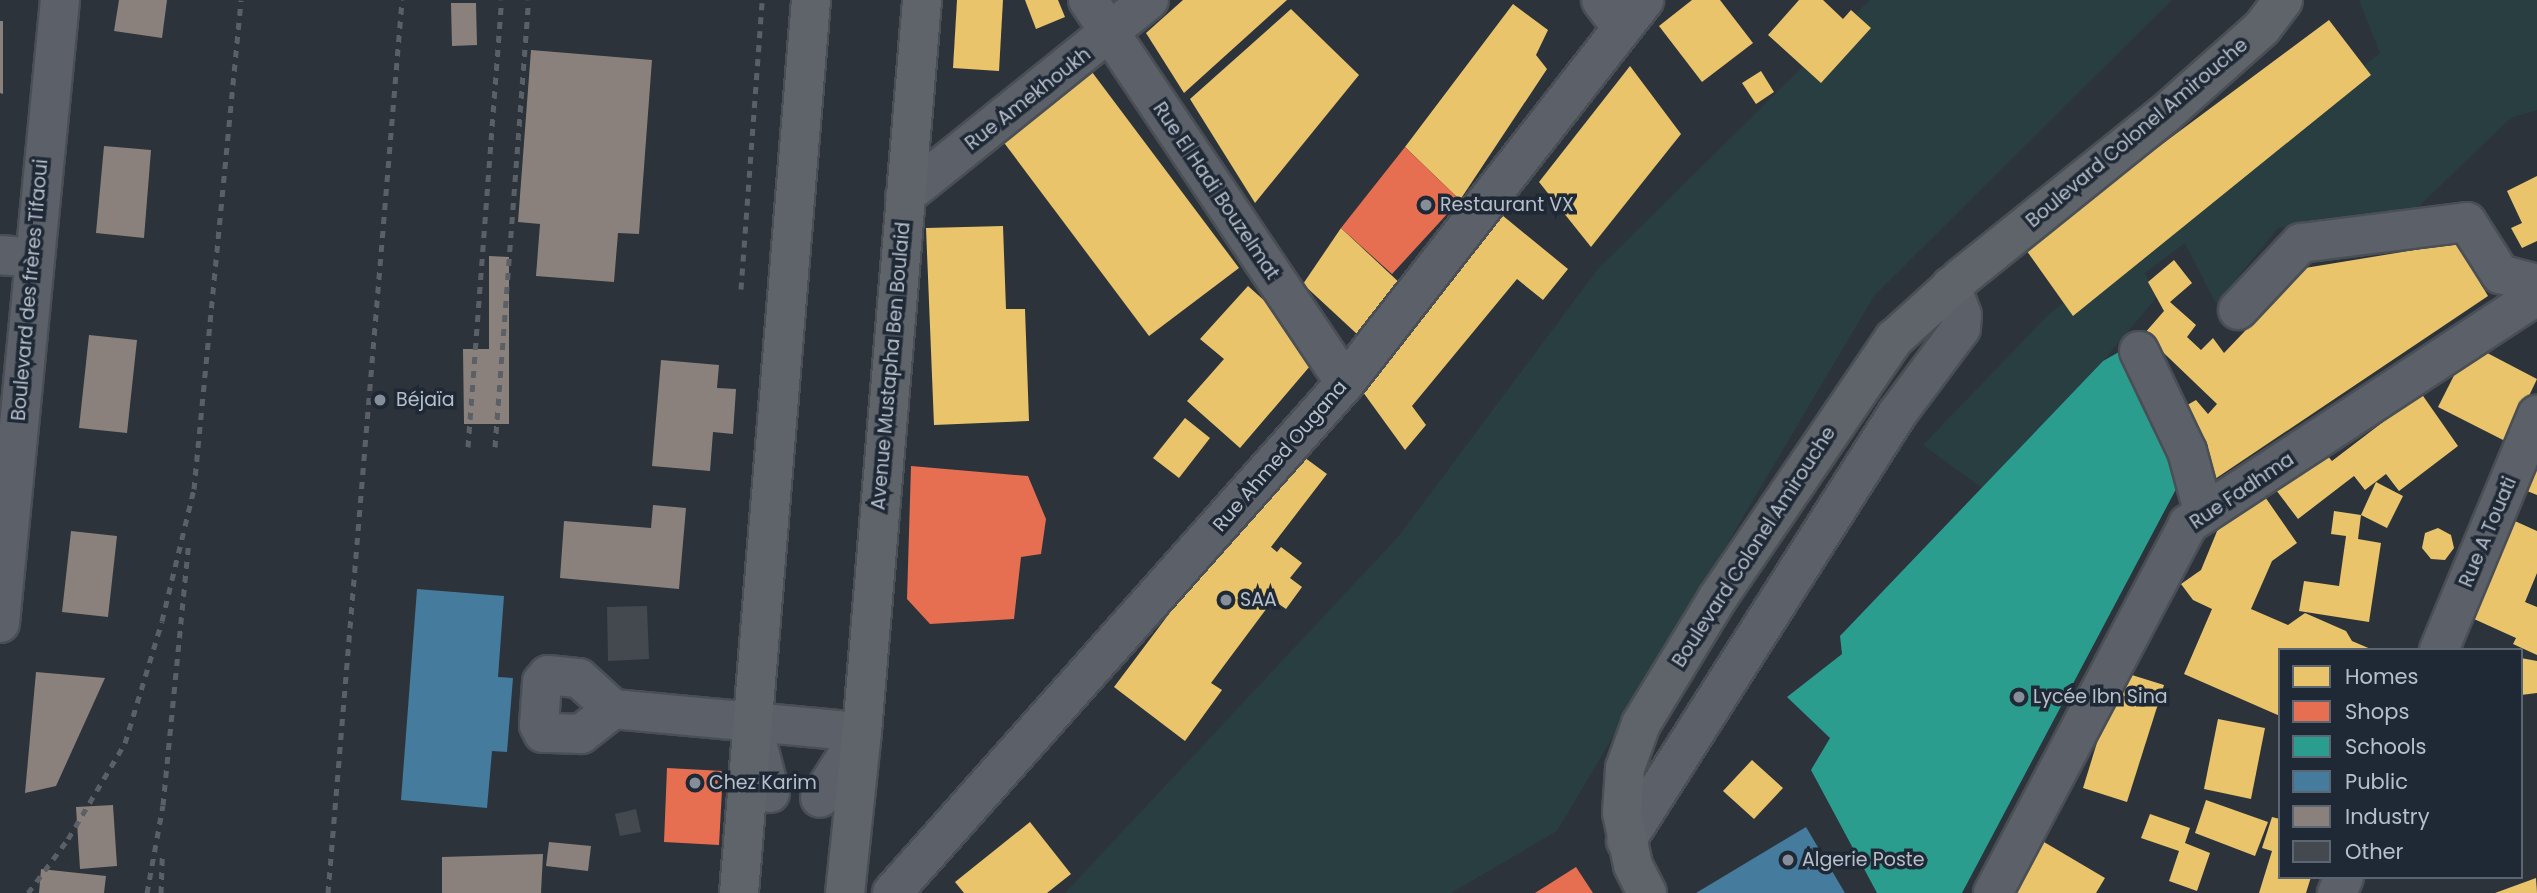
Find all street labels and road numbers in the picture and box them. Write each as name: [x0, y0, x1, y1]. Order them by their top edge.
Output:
street label: Boulevard Colonel Amirouche: [2022, 34, 2252, 232]
street label: Rue Amekhoukh: [961, 43, 1095, 155]
street label: Rue El Hadi Bouzelmat: [1148, 98, 1284, 284]
street label: Boulevard des frères Tifaoui: [7, 158, 53, 422]
street label: Avenue Mustapha Ben Boulaid: [867, 221, 915, 511]
street label: Rue Ahmed Ougana: [1208, 376, 1352, 536]
street label: Boulevard Colonel Amirouche: [1668, 422, 1840, 672]
street label: Rue Fadhma: [2186, 448, 2298, 534]
street label: Rue A Touati: [2455, 473, 2521, 591]

